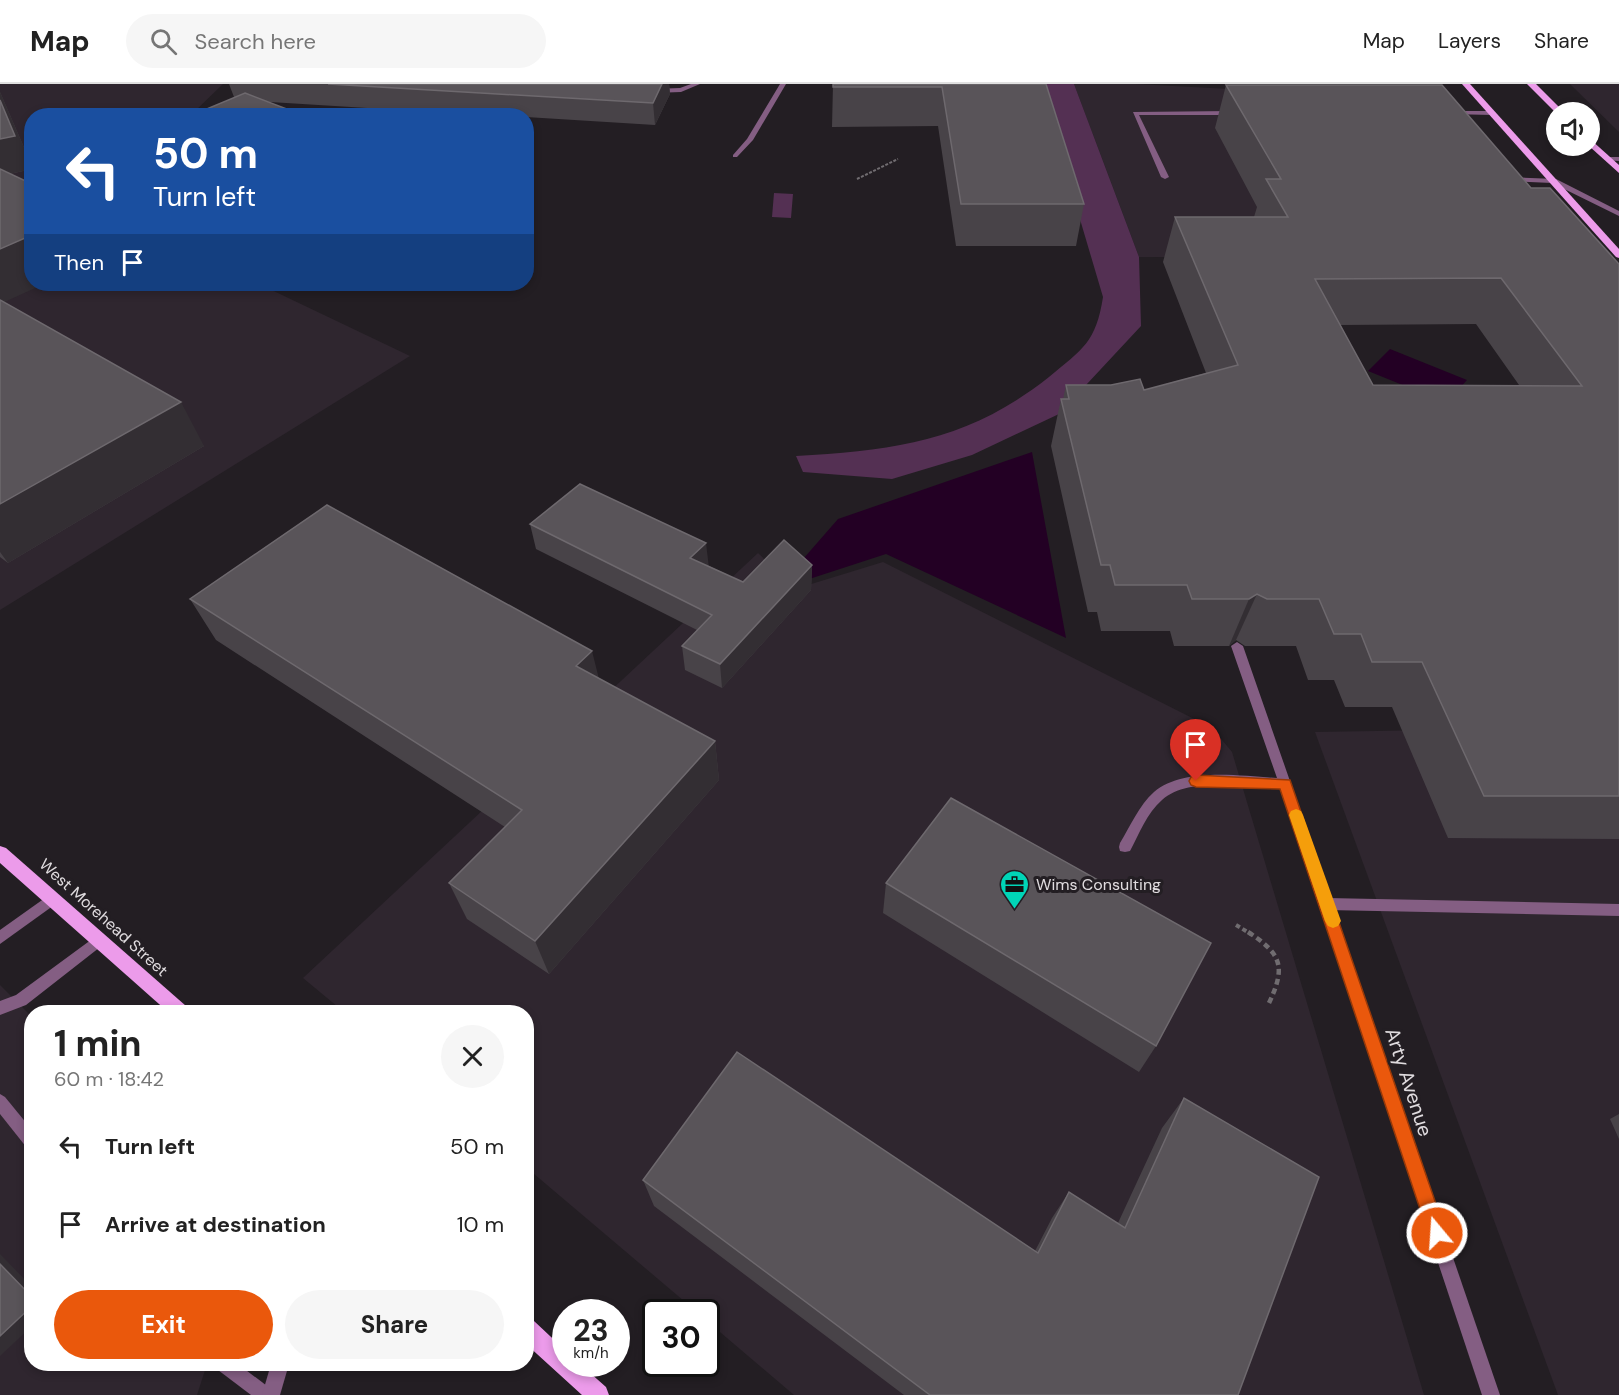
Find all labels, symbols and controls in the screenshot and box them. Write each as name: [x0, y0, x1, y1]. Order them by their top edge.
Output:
search box: [126, 14, 546, 68]
text: Map: [30, 23, 90, 60]
icon: search: [147, 25, 180, 58]
text: Search here: [195, 27, 316, 56]
text: Map: [1363, 27, 1405, 55]
text: Layers: [1438, 27, 1501, 55]
text: Share: [1534, 27, 1589, 55]
map controls: [1546, 102, 1600, 156]
button: sound: [1546, 102, 1600, 156]
text: 50 m: [153, 126, 258, 181]
icon: left: [54, 132, 132, 210]
text: Turn left: [153, 179, 256, 214]
icon: arrive: [116, 246, 149, 279]
text: Then: [54, 248, 104, 277]
pin: [1170, 719, 1221, 781]
icon: arrive: [1179, 728, 1212, 761]
street label: West Morehead Street: [35, 854, 172, 981]
office icon: Wims Consulting: [999, 868, 1031, 910]
place label: Wims Consulting: [1036, 874, 1161, 895]
text: 1 min: [54, 1020, 142, 1067]
street label: Arty Avenue: [1379, 1024, 1439, 1140]
button: close: [441, 1025, 504, 1088]
text: 60 m · 18:42: [54, 1066, 164, 1092]
icon: left: [54, 1130, 87, 1163]
text: Turn left: [105, 1132, 195, 1161]
text: 50 m: [450, 1132, 504, 1161]
position arrow: [1405, 1201, 1469, 1265]
icon: arrive: [54, 1208, 87, 1241]
text: Arrive at destination: [105, 1210, 326, 1239]
text: 10 m: [457, 1210, 504, 1239]
button: Exit: [54, 1290, 273, 1359]
button: Share: [285, 1290, 504, 1359]
speed limit sign: 30: [642, 1299, 720, 1377]
text: 23: [573, 1311, 609, 1350]
text: km/h: [573, 1343, 609, 1363]

